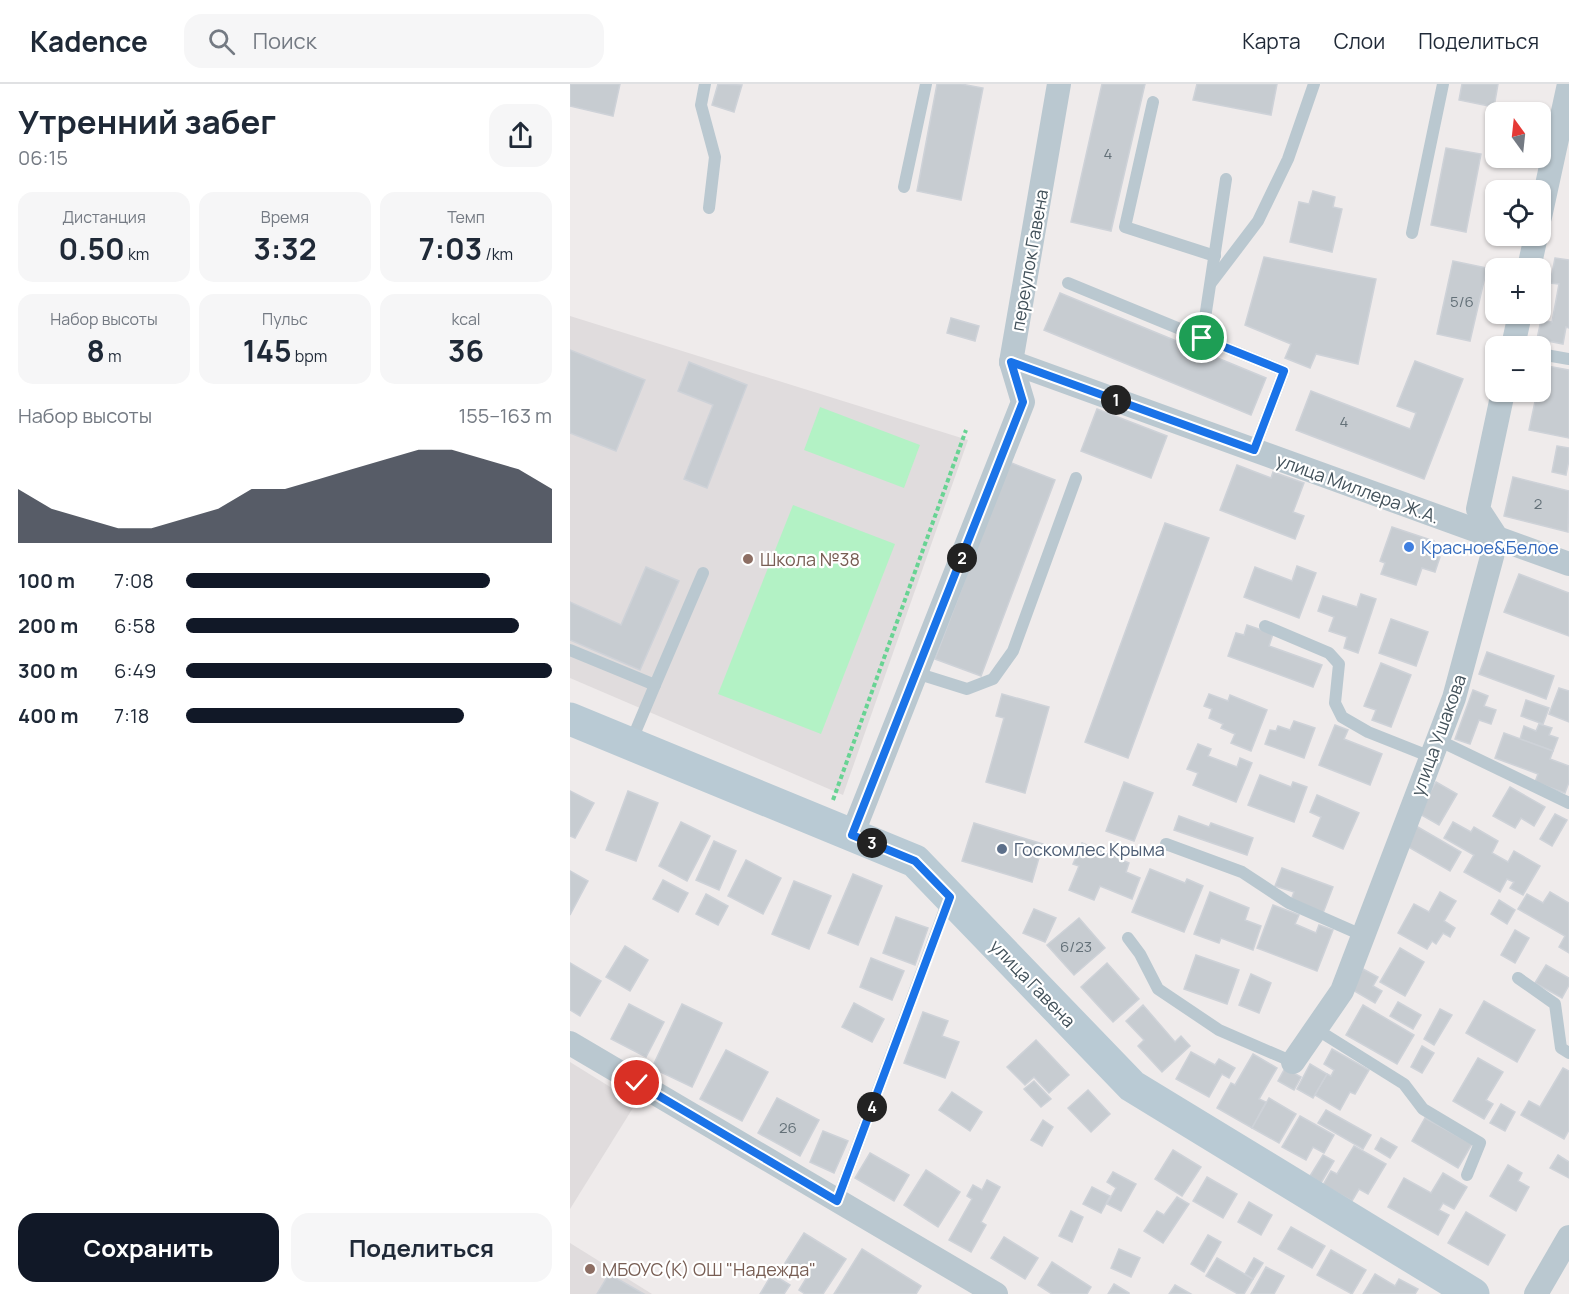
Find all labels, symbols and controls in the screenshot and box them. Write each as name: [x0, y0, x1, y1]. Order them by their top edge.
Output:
search box: [184, 14, 604, 68]
text: Kadence: [30, 22, 148, 60]
icon: search: [205, 25, 238, 58]
text: Поиск: [253, 26, 317, 56]
text: Карта: [1242, 27, 1301, 55]
text: Слои: [1334, 27, 1385, 55]
text: Поделиться: [1418, 27, 1539, 55]
text: Утренний забег: [18, 99, 276, 144]
north arrow: [1485, 102, 1551, 168]
map controls: [1485, 102, 1551, 402]
button: share: [489, 104, 552, 167]
house number: 4: [1104, 143, 1113, 164]
text: 06:15: [18, 144, 68, 171]
button: locate: [1485, 180, 1551, 246]
street label: переулок Гавена: [1005, 187, 1053, 333]
text: Дистанция: [62, 206, 146, 228]
text: Время: [261, 206, 309, 228]
text: Темп: [447, 206, 485, 228]
text: 0.50: [59, 228, 125, 269]
text: 3:32: [253, 228, 317, 269]
text: 7:03: [419, 228, 482, 269]
text: km: [125, 243, 149, 265]
text: /km: [482, 243, 513, 265]
button: +: [1485, 258, 1551, 324]
house number: 5/6: [1450, 291, 1474, 312]
text: Набор высоты: [50, 308, 158, 330]
text: Пульс: [262, 308, 308, 330]
text: kcal: [451, 308, 481, 330]
pin: [1176, 312, 1227, 363]
icon: arrive: [1185, 321, 1218, 354]
text: 8: [86, 330, 105, 371]
text: 145: [243, 330, 292, 371]
text: 36: [448, 330, 484, 371]
button: −: [1485, 336, 1551, 402]
text: m: [105, 345, 122, 367]
text: bpm: [292, 345, 327, 367]
pin: 1: [1101, 385, 1131, 415]
text: 1: [1112, 389, 1120, 411]
text: Набор высоты: [18, 402, 152, 429]
text: 155–163 m: [458, 402, 552, 429]
house number: 4: [1340, 411, 1349, 432]
street label: улица Миллера Ж.А.: [1273, 447, 1443, 529]
house number: 2: [1534, 493, 1542, 514]
place label: Красное&Белое: [1421, 535, 1559, 559]
marker: Красное&Белое: [1402, 540, 1416, 554]
pin: 2: [947, 543, 977, 573]
place label: Школа №38: [760, 547, 860, 571]
text: 2: [957, 547, 967, 569]
marker: Школа №38: [741, 552, 755, 566]
text: 100 m: [18, 567, 75, 594]
text: 7:08: [114, 567, 154, 594]
text: 200 m: [18, 612, 78, 639]
text: 6:58: [114, 612, 156, 639]
text: 300 m: [18, 657, 78, 684]
text: 6:49: [114, 657, 156, 684]
street label: улица Ушакова: [1405, 671, 1471, 799]
text: 400 m: [18, 702, 78, 729]
text: 7:18: [114, 702, 149, 729]
pin: 3: [857, 828, 887, 858]
text: 3: [867, 832, 877, 854]
place label: Госкомлес Крыма: [1014, 837, 1165, 861]
marker: Госкомлес Крыма: [995, 842, 1009, 856]
street label: улица Гавена: [985, 934, 1081, 1032]
house number: 6/23: [1060, 936, 1092, 957]
pin: [611, 1057, 662, 1108]
icon: check: [620, 1066, 653, 1099]
pin: 4: [857, 1092, 887, 1122]
text: 4: [867, 1096, 877, 1118]
house number: 26: [779, 1117, 797, 1138]
button: Сохранить: [18, 1213, 279, 1282]
button: Поделиться: [291, 1213, 552, 1282]
place label: МБОУС(К) ОШ "Надежда": [602, 1257, 816, 1281]
marker: МБОУС(К) ОШ "Надежда": [583, 1262, 597, 1276]

